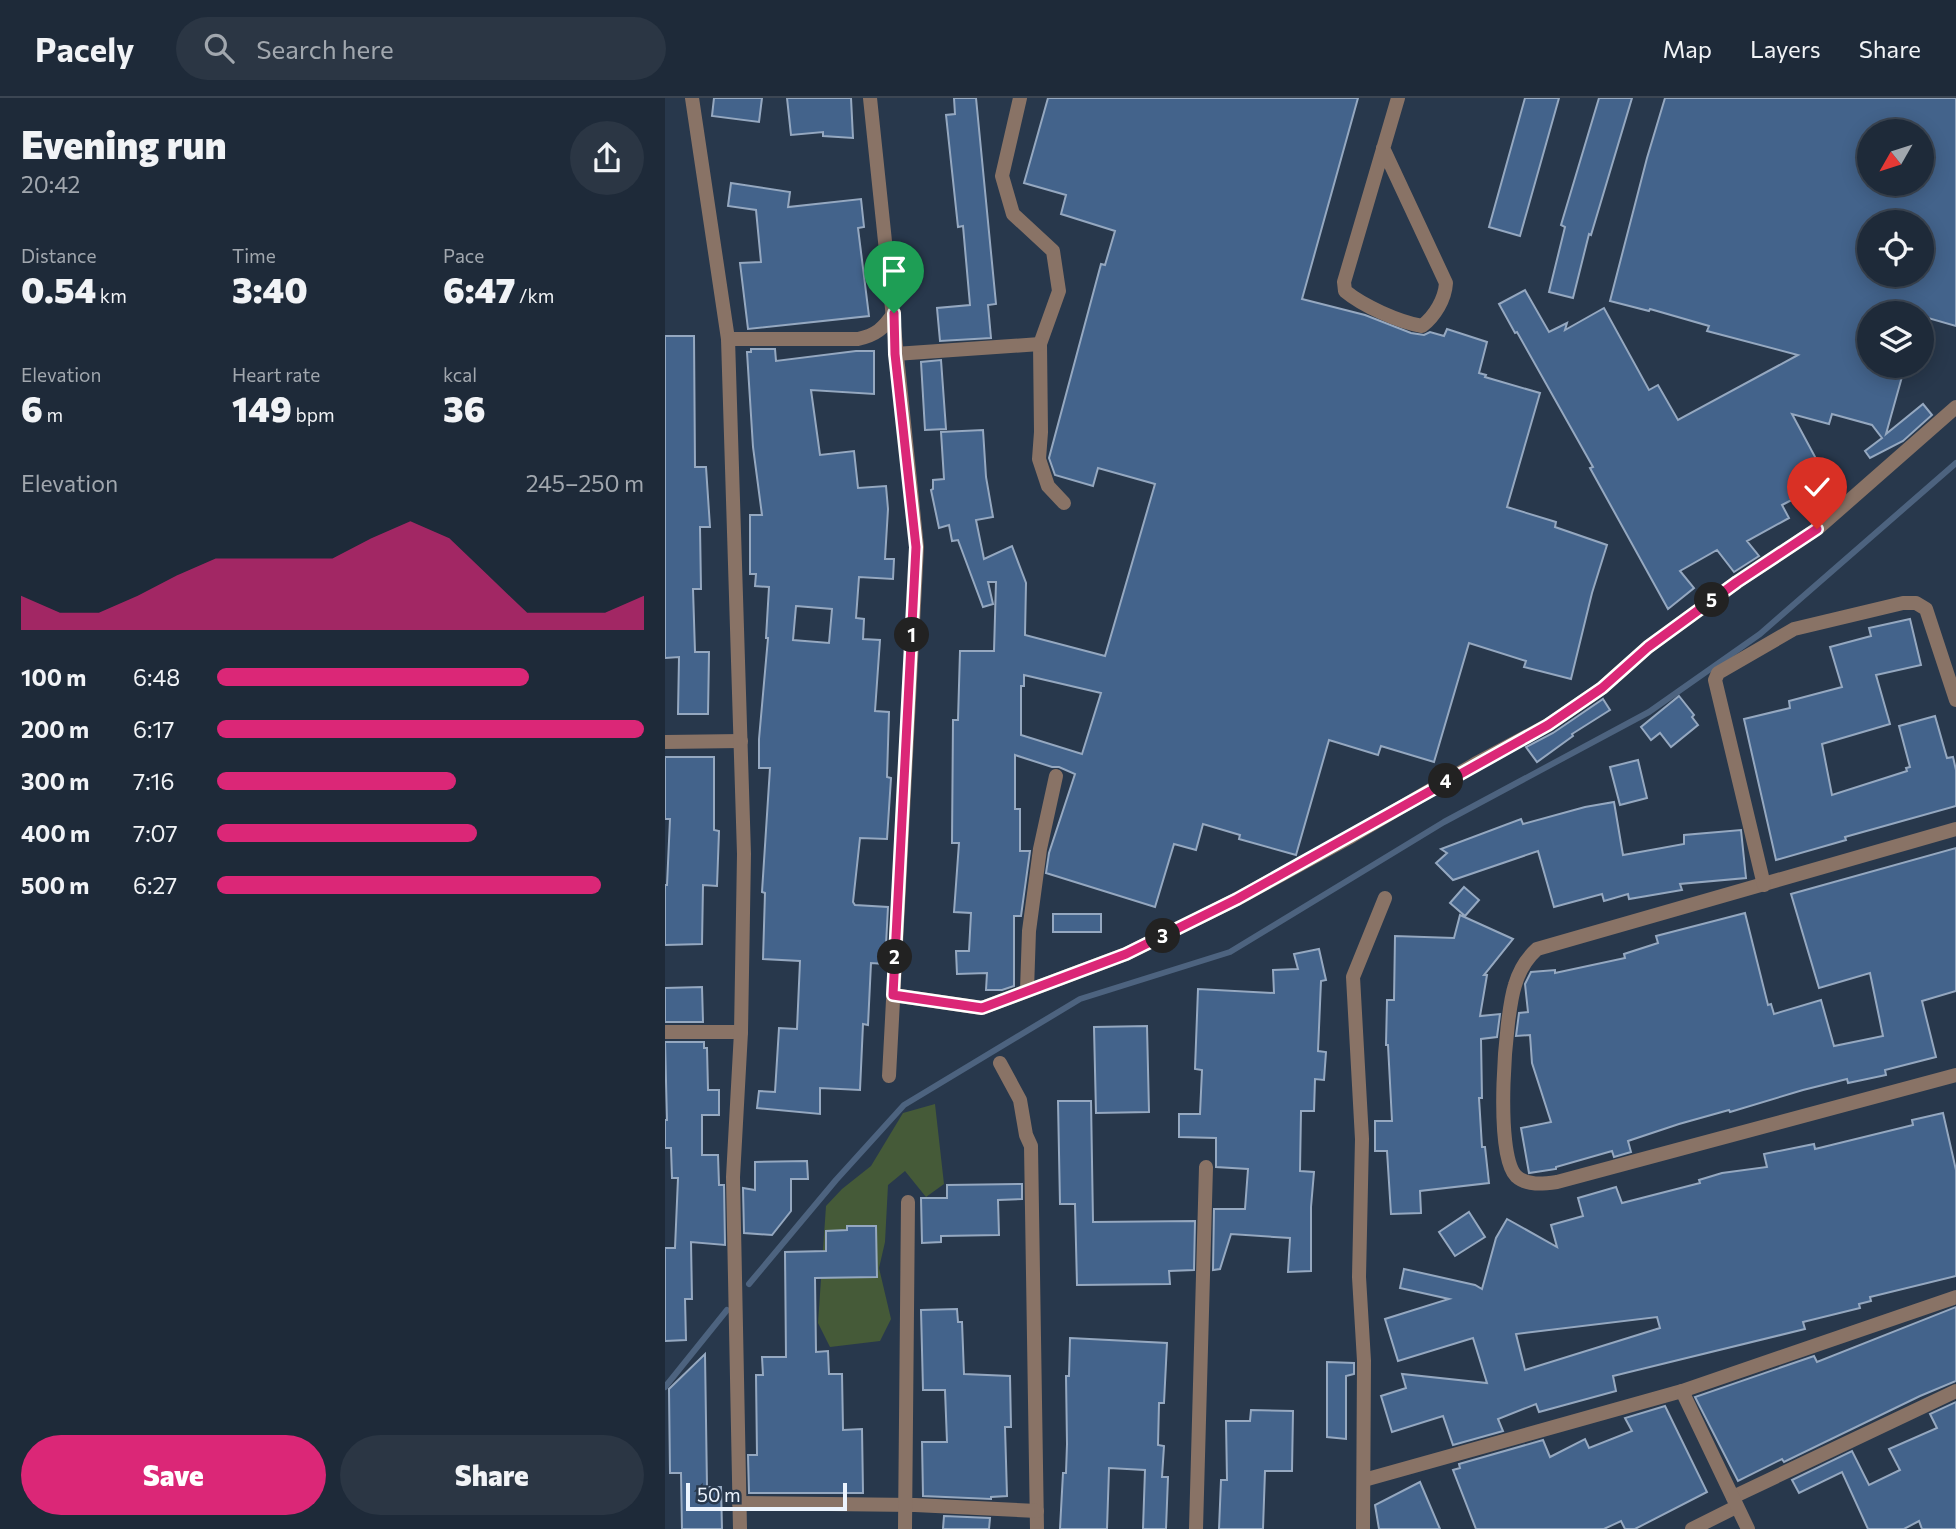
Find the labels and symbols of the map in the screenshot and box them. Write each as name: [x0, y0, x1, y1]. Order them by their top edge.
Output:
north arrow: [1857, 119, 1934, 196]
pin: [864, 241, 924, 313]
pin: [1787, 457, 1847, 529]
pin: 5: [1695, 582, 1729, 618]
pin: 1: [895, 618, 929, 652]
pin: 4: [1429, 764, 1463, 798]
pin: 3: [1145, 918, 1181, 954]
pin: 2: [877, 940, 912, 974]
scale bar: [686, 1480, 847, 1512]

